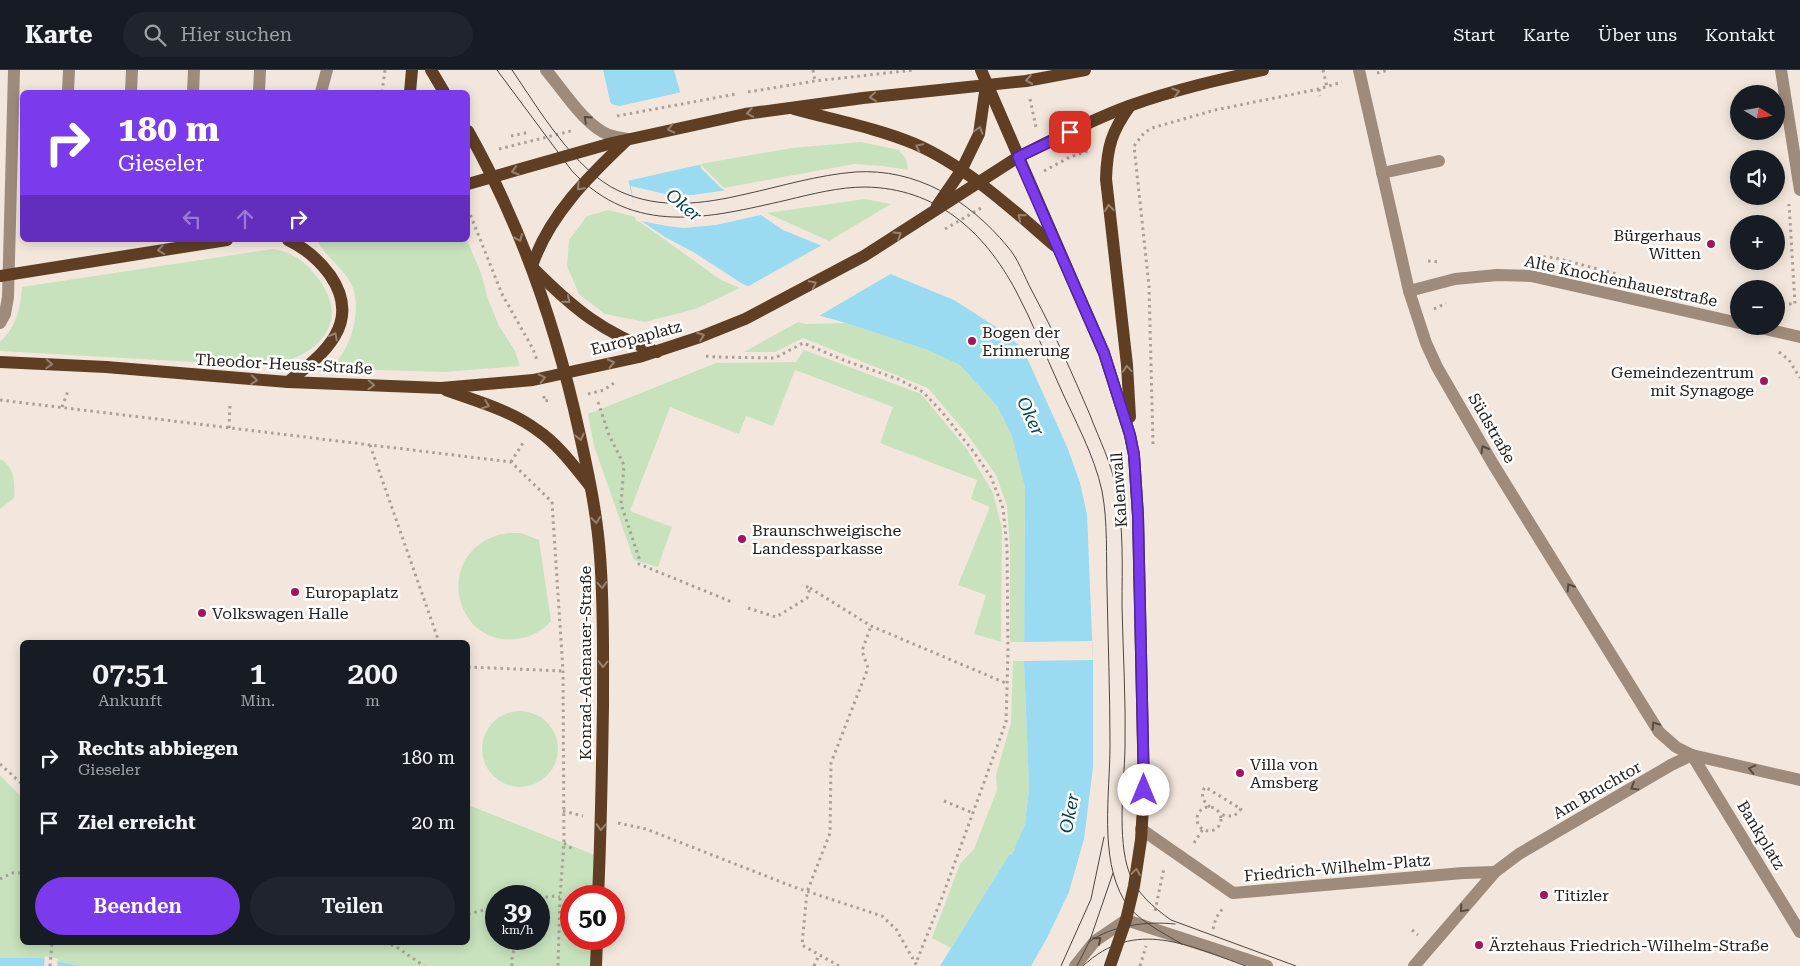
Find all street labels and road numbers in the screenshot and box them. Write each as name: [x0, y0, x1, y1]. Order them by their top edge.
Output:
street label: Alte Knochenhauerstraße: [1523, 251, 1719, 311]
street label: Europaplatz: [589, 317, 684, 359]
street label: Theodor-Heuss-Straße: [195, 350, 373, 378]
street label: Südstraße: [1464, 390, 1520, 467]
street label: Kalenwall: [1107, 452, 1131, 528]
street label: Konrad-Adenauer-Straße: [576, 566, 595, 760]
street label: Am Bruchtor: [1550, 757, 1645, 823]
street label: Bankplatz: [1733, 797, 1789, 873]
street label: Friedrich-Wilhelm-Platz: [1243, 850, 1431, 886]

